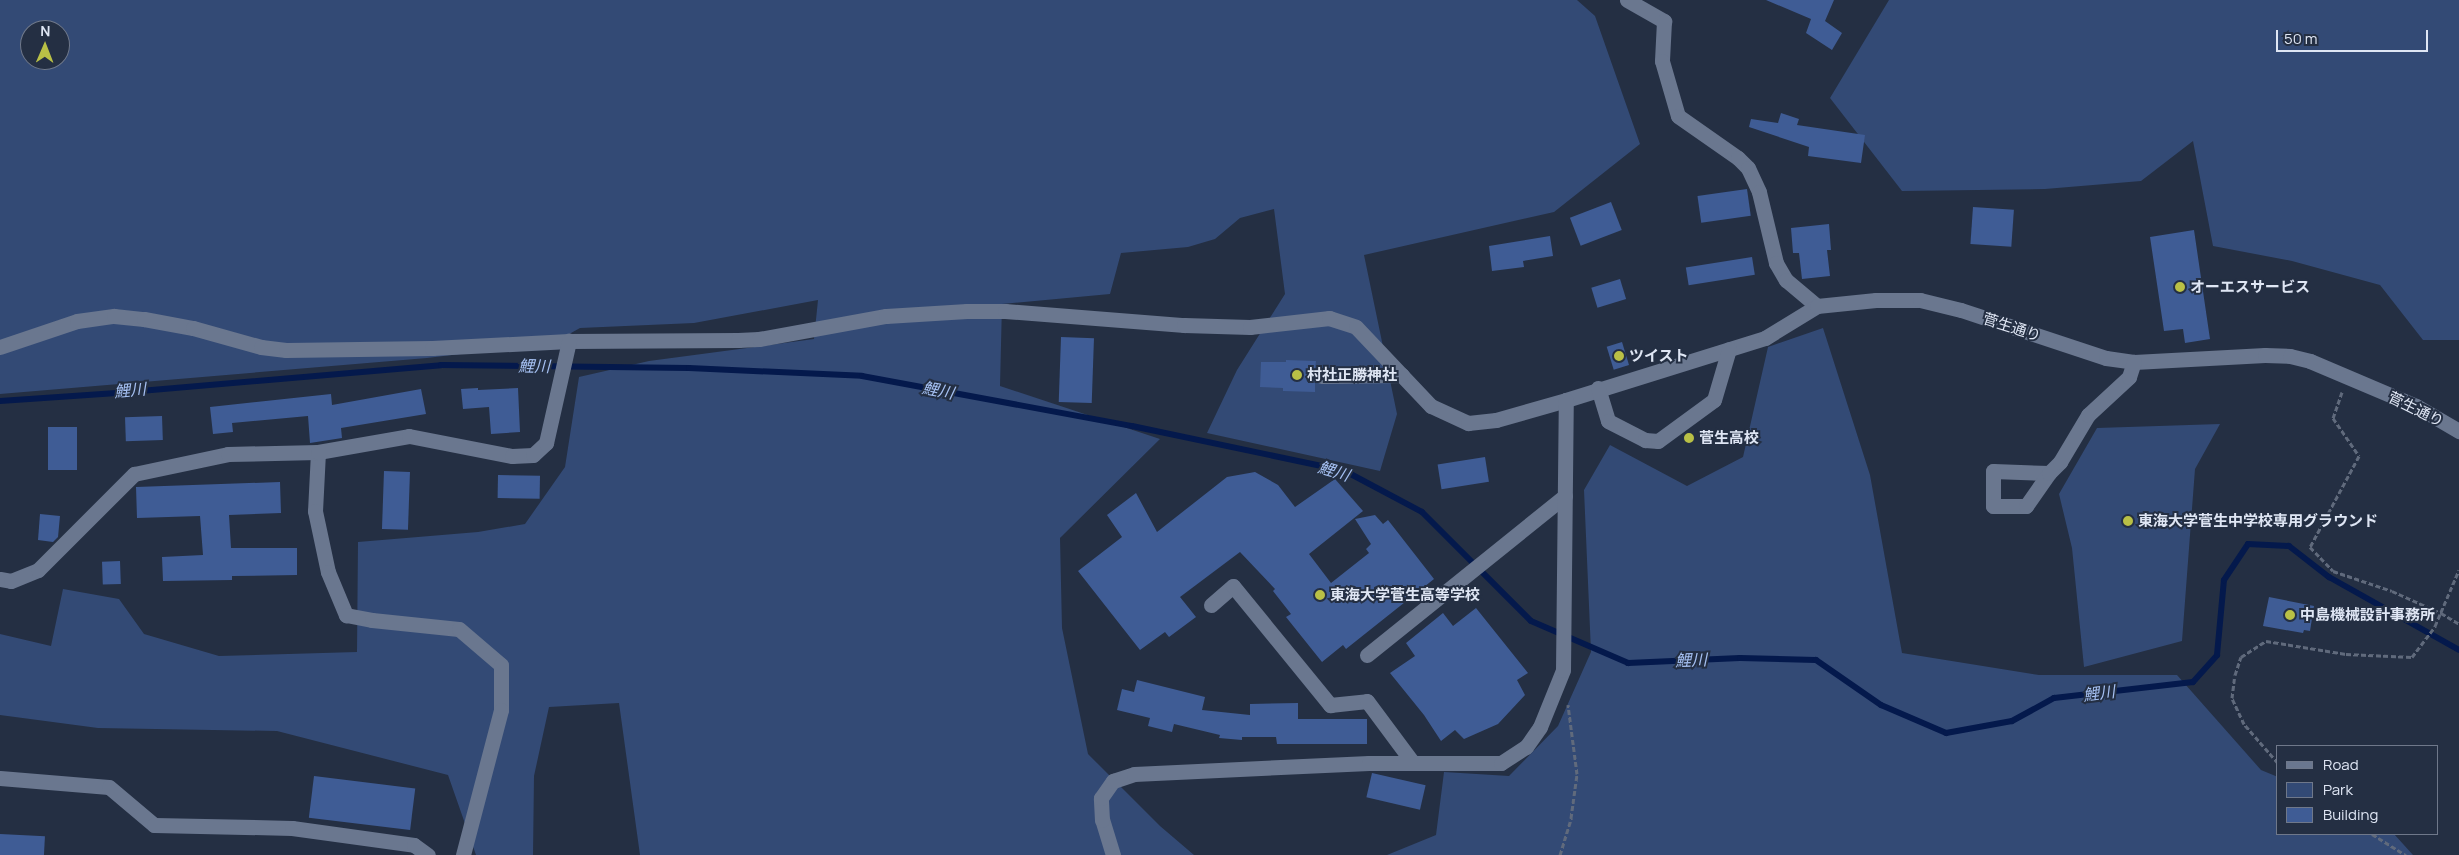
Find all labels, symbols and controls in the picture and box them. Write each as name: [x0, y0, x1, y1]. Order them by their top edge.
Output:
north arrow: [20, 20, 70, 70]
scale bar: [2279, 20, 2432, 52]
text: N: [40, 21, 50, 40]
text: 50 m: [2284, 28, 2318, 49]
place label: オーエスサービス: [2190, 278, 2310, 296]
marker: オーエスサービス: [2174, 281, 2186, 293]
street label: 菅生通り: [1981, 309, 2043, 345]
place label: ツイスト: [1629, 347, 1689, 365]
marker: ツイスト: [1613, 350, 1625, 362]
water label: 鯉川: [518, 356, 550, 376]
place label: 村社正勝神社: [1307, 366, 1397, 384]
marker: 村社正勝神社: [1291, 369, 1303, 381]
water label: 鯉川: [920, 378, 956, 402]
water label: 鯉川: [113, 379, 147, 401]
street label: 菅生通り: [2385, 388, 2447, 430]
place label: 菅生高校: [1699, 429, 1759, 447]
marker: 菅生高校: [1683, 432, 1695, 444]
water label: 鯉川: [1316, 457, 1352, 485]
place label: 東海大学菅生中学校専用グラウンド: [2138, 512, 2378, 530]
marker: 東海大学菅生中学校専用グラウンド: [2122, 515, 2134, 527]
place label: 東海大学菅生高等学校: [1330, 586, 1480, 604]
marker: 東海大学菅生高等学校: [1314, 589, 1326, 601]
place label: 中島機械設計事務所: [2300, 606, 2435, 624]
marker: 中島機械設計事務所: [2284, 609, 2296, 621]
water label: 鯉川: [1675, 650, 1707, 670]
water label: 鯉川: [2082, 682, 2116, 704]
legend: [2276, 745, 2439, 835]
text: Road: [2323, 754, 2359, 775]
text: Park: [2323, 779, 2353, 800]
text: Building: [2323, 804, 2378, 825]

